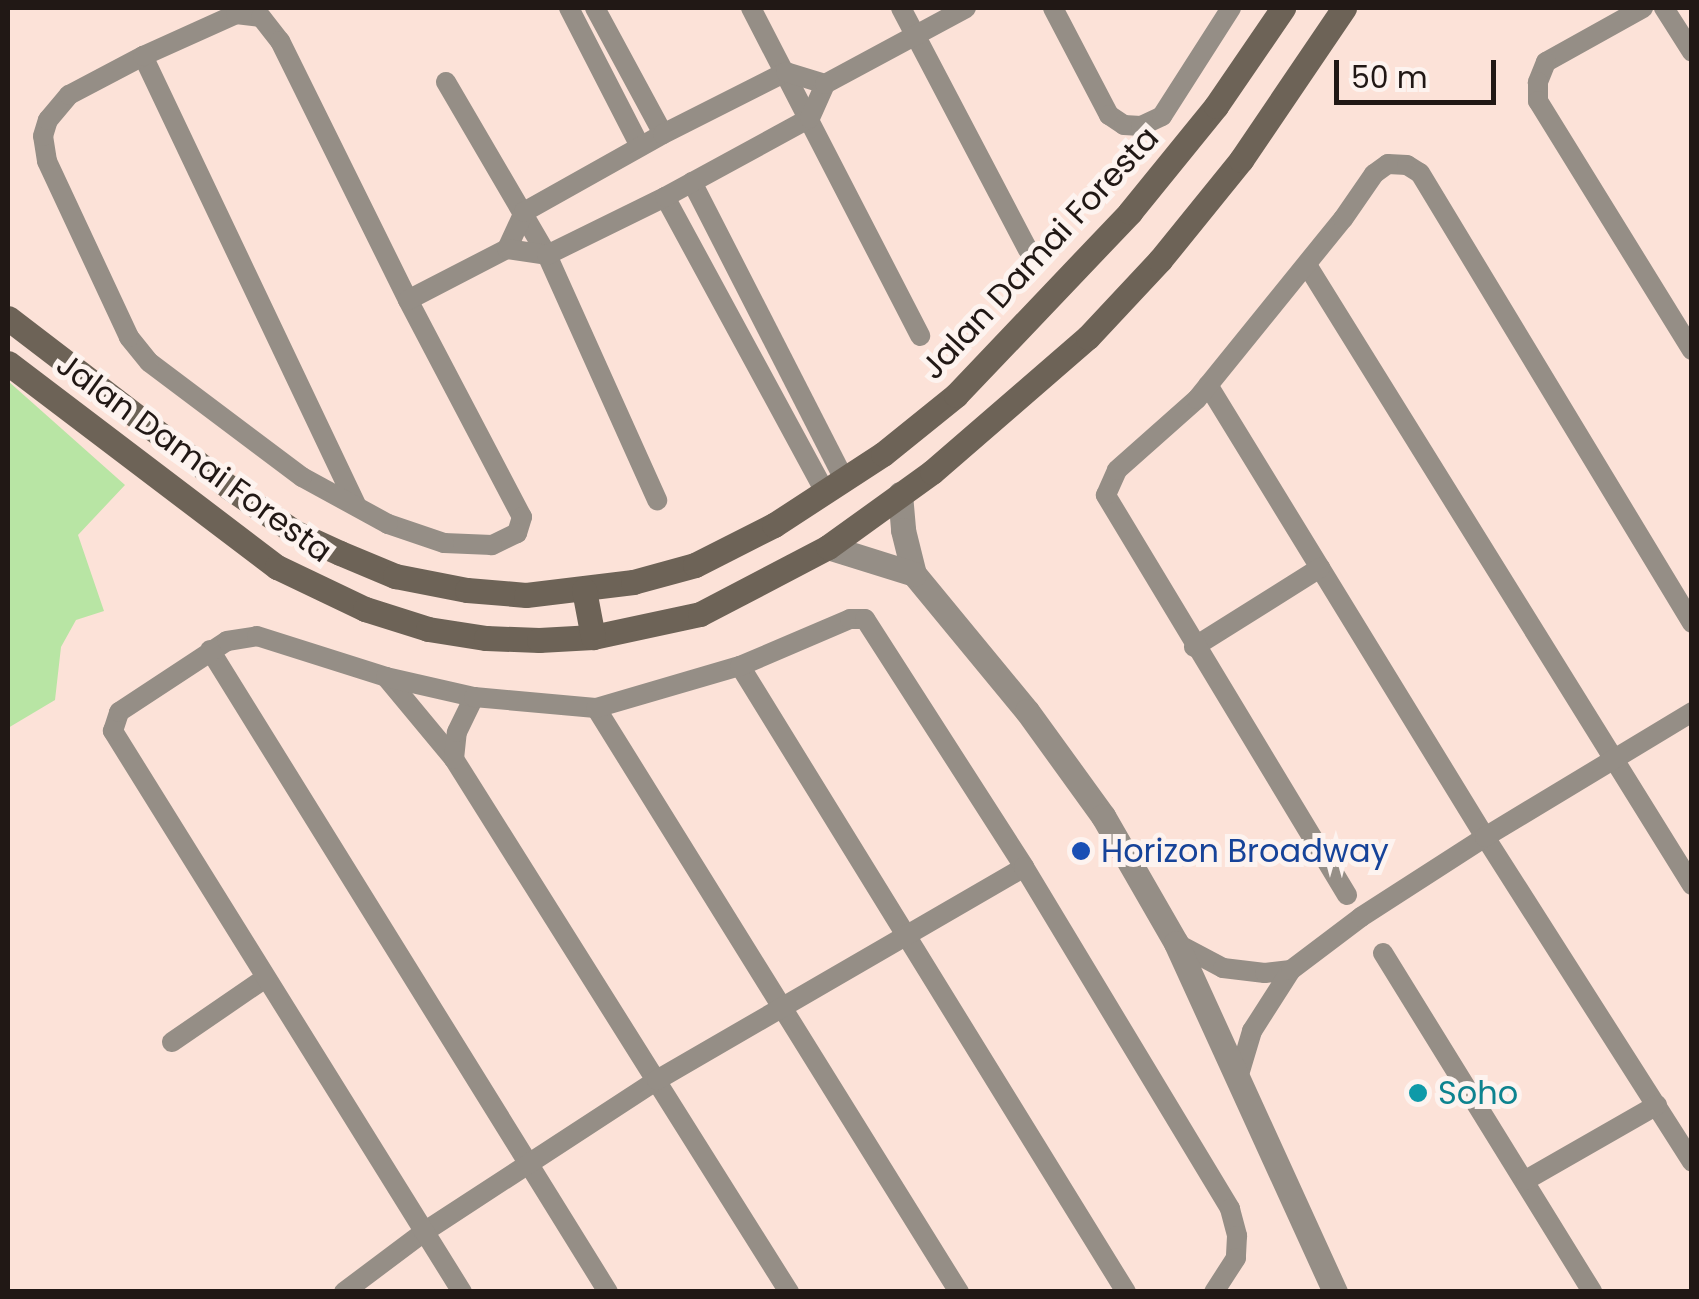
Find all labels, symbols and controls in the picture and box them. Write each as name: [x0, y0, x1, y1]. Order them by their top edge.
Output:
scale bar: [1339, 40, 1502, 102]
text: 50 m: [1351, 56, 1428, 99]
street label: Jalan Damai Foresta: [913, 119, 1167, 387]
street label: Jalan Damai Foresta: [49, 345, 339, 571]
place label: Horizon Broadway: [1101, 832, 1389, 870]
marker: Horizon Broadway: [1070, 840, 1092, 862]
place label: Soho: [1438, 1074, 1518, 1112]
marker: Soho: [1407, 1082, 1429, 1104]

